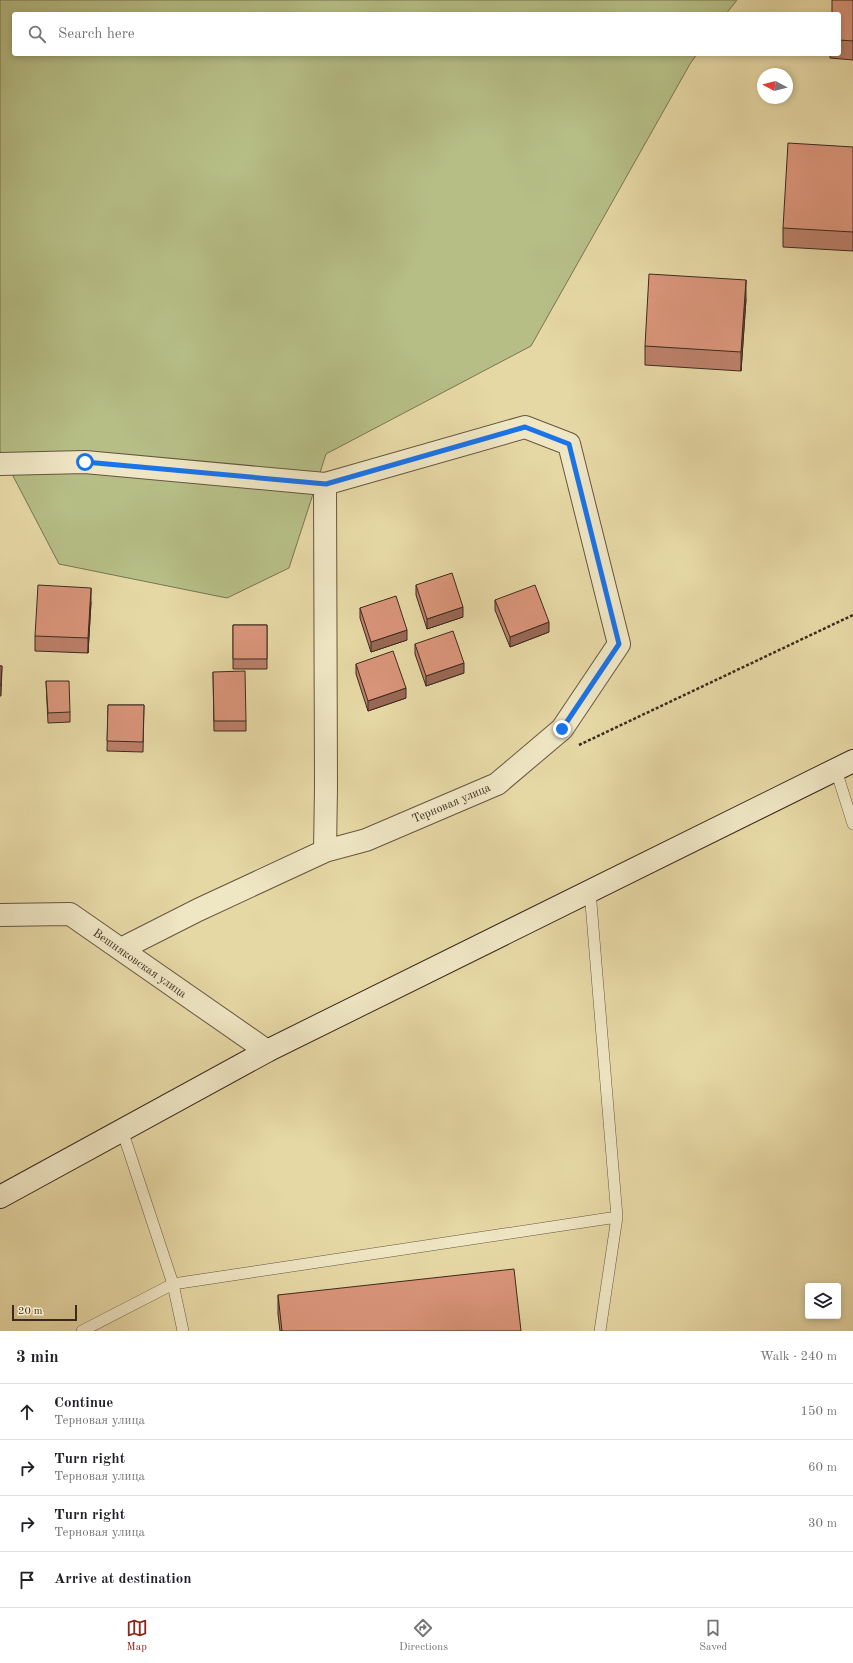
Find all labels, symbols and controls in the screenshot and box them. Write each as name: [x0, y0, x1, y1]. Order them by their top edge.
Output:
search box: [12, 12, 841, 56]
icon: search: [26, 23, 48, 45]
text: Search here: [58, 27, 135, 42]
north arrow: [757, 68, 793, 104]
route start: [76, 453, 94, 471]
route end: [553, 720, 571, 738]
street label: Терновая улица: [410, 782, 492, 826]
street label: Вешняковская улица: [91, 927, 188, 1001]
map controls: [805, 1283, 841, 1319]
button: layers: [805, 1283, 841, 1319]
scale bar: [12, 1303, 77, 1322]
text: 20 m: [18, 1306, 43, 1317]
text: 3 min: [16, 1349, 59, 1366]
text: Walk · 240 m: [760, 1350, 837, 1363]
text: Continue: [54, 1396, 113, 1411]
icon: ahead: [16, 1401, 38, 1423]
text: 150 m: [800, 1405, 837, 1418]
text: Терновая улица: [54, 1414, 145, 1427]
text: Turn right: [54, 1452, 125, 1467]
icon: right: [16, 1457, 38, 1479]
text: 60 m: [808, 1461, 837, 1474]
text: Терновая улица: [54, 1470, 145, 1483]
text: Turn right: [54, 1508, 125, 1523]
icon: right: [16, 1513, 38, 1535]
text: 30 m: [808, 1517, 837, 1530]
text: Терновая улица: [54, 1526, 145, 1539]
icon: arrive: [16, 1569, 38, 1591]
text: Arrive at destination: [54, 1572, 192, 1587]
tab: Map: [126, 1617, 148, 1655]
tab: Directions: [399, 1617, 448, 1655]
tab: Saved: [699, 1617, 727, 1655]

